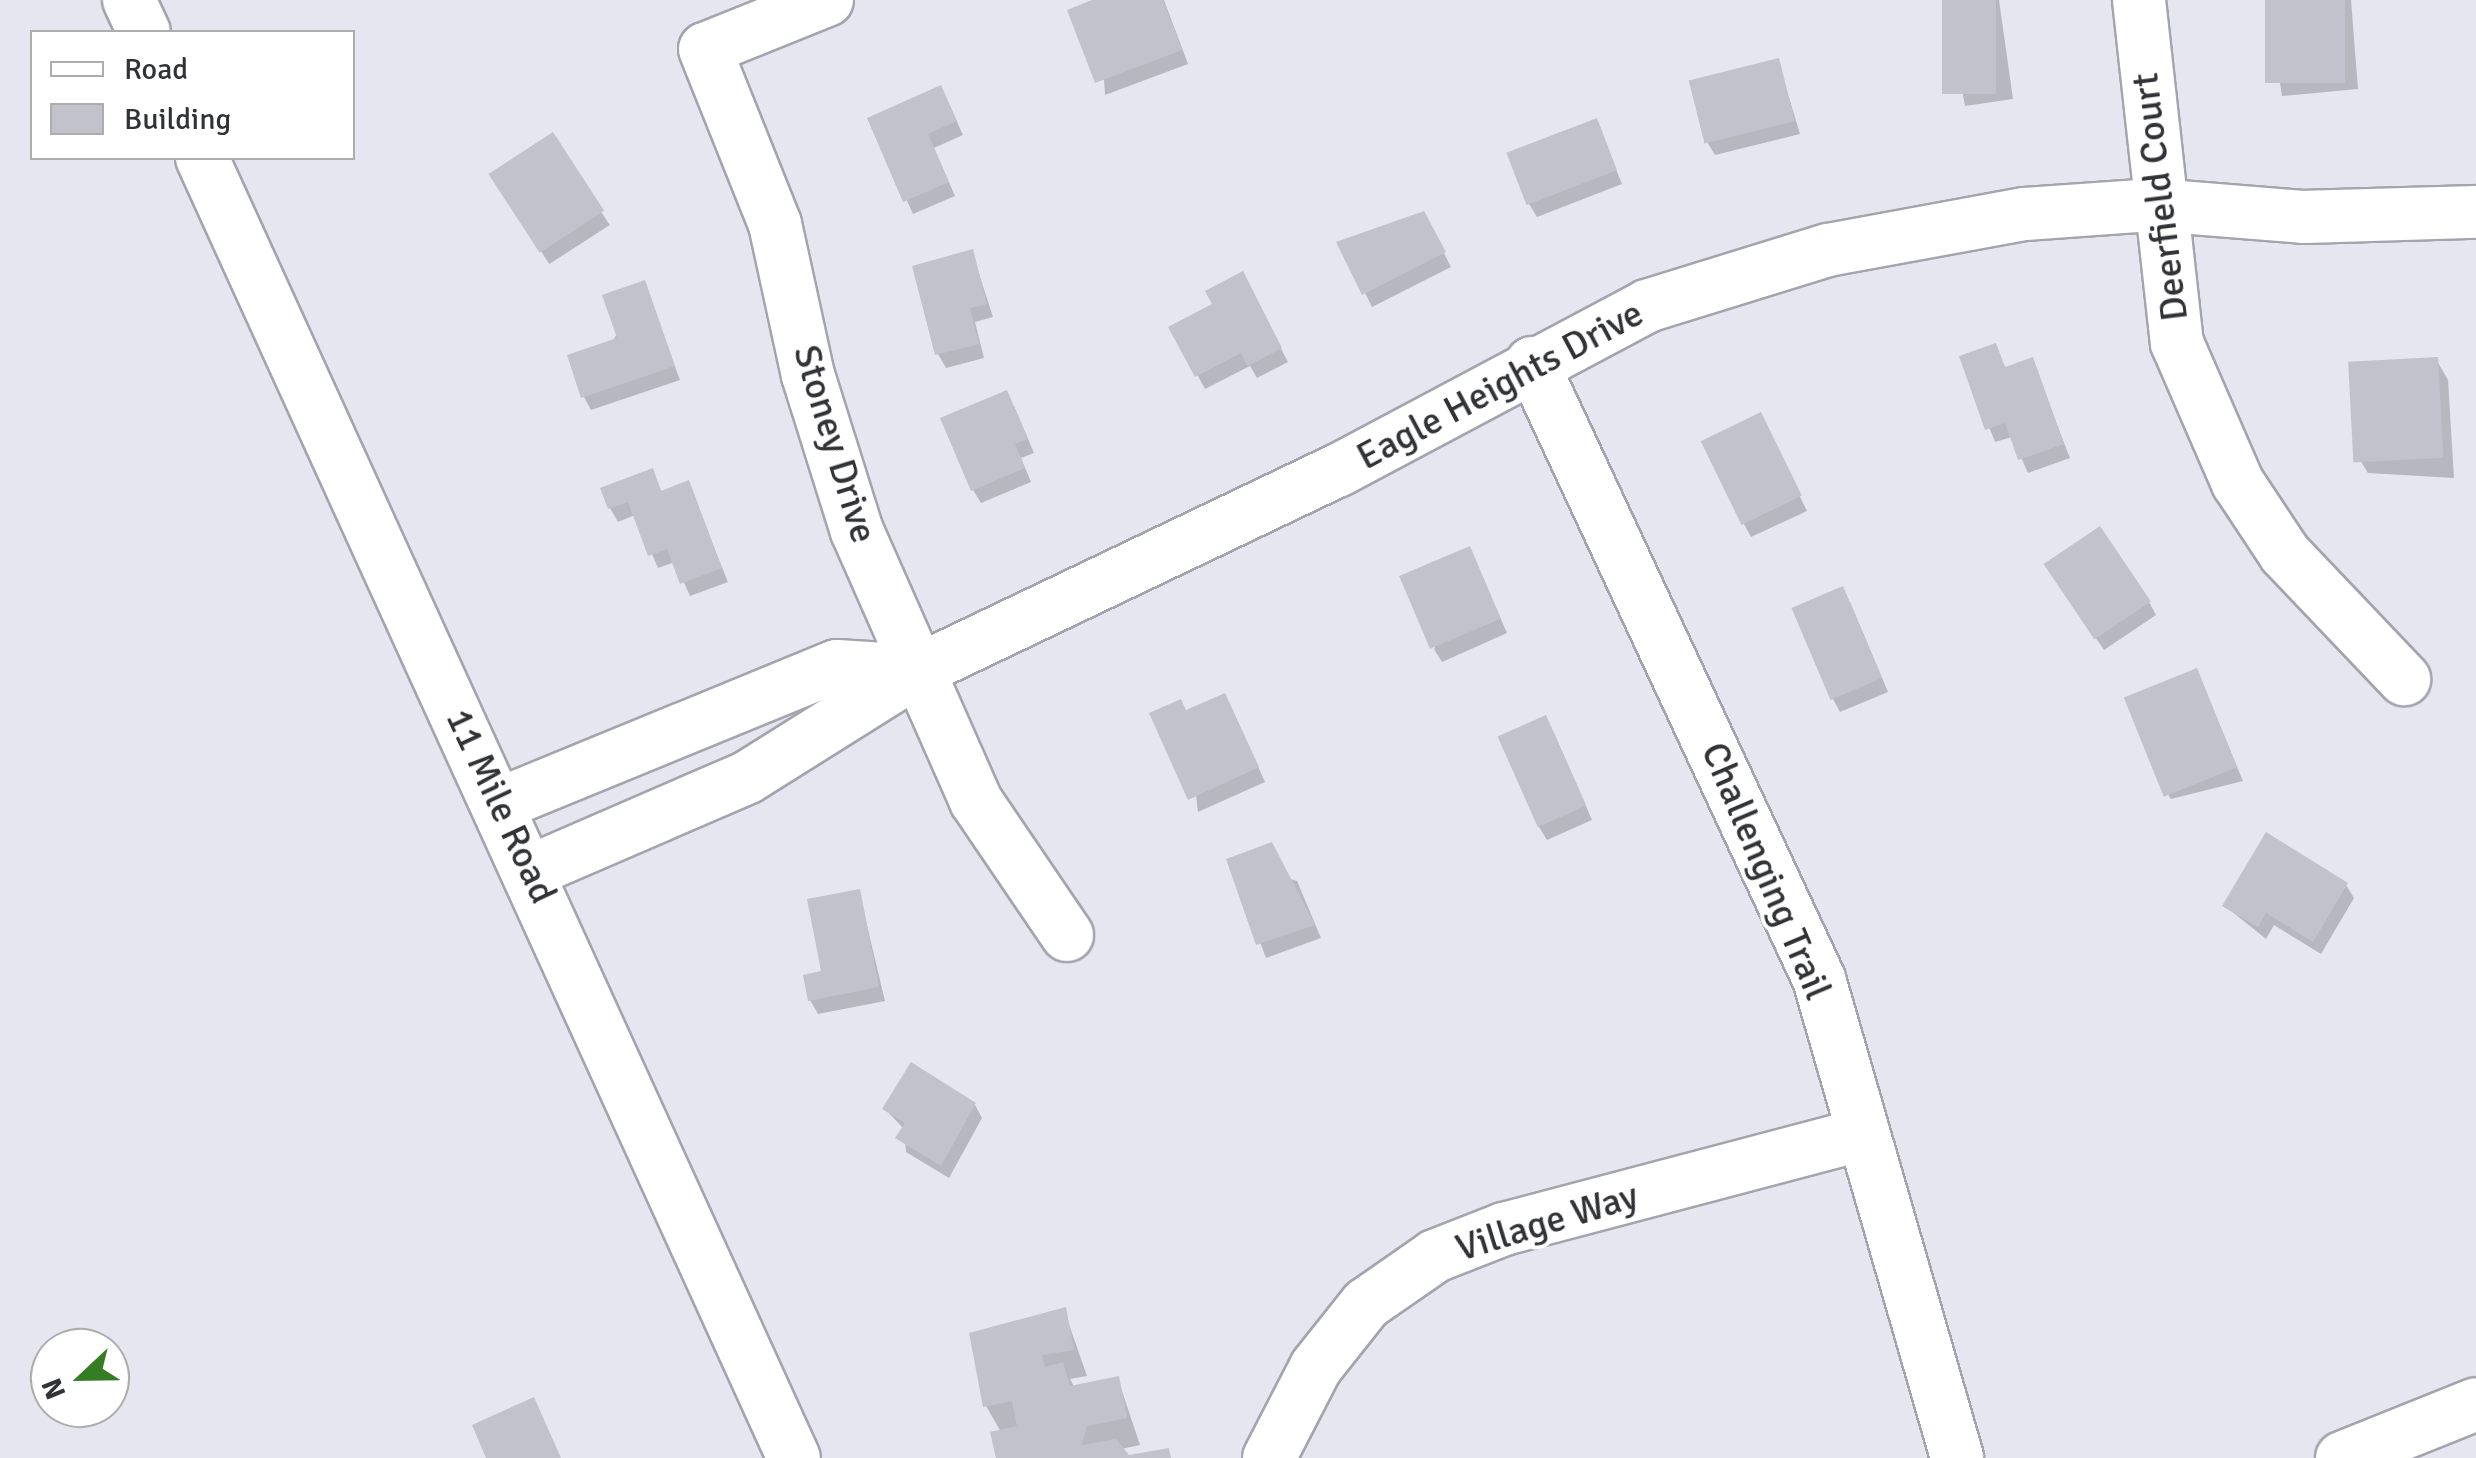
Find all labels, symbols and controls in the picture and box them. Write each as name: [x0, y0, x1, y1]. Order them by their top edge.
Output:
legend: [30, 30, 355, 160]
text: Road: [124, 51, 188, 88]
street label: Deerfield Court: [2122, 70, 2198, 324]
text: Building: [124, 101, 231, 138]
street label: Eagle Heights Drive: [1349, 290, 1651, 480]
street label: Stoney Drive: [783, 340, 887, 548]
street label: 11 Mile Road: [436, 701, 566, 911]
street label: Challenging Trail: [1691, 736, 1841, 1006]
street label: Village Way: [1450, 1173, 1644, 1271]
north arrow: [30, 1328, 130, 1428]
text: N: [35, 1373, 73, 1404]

